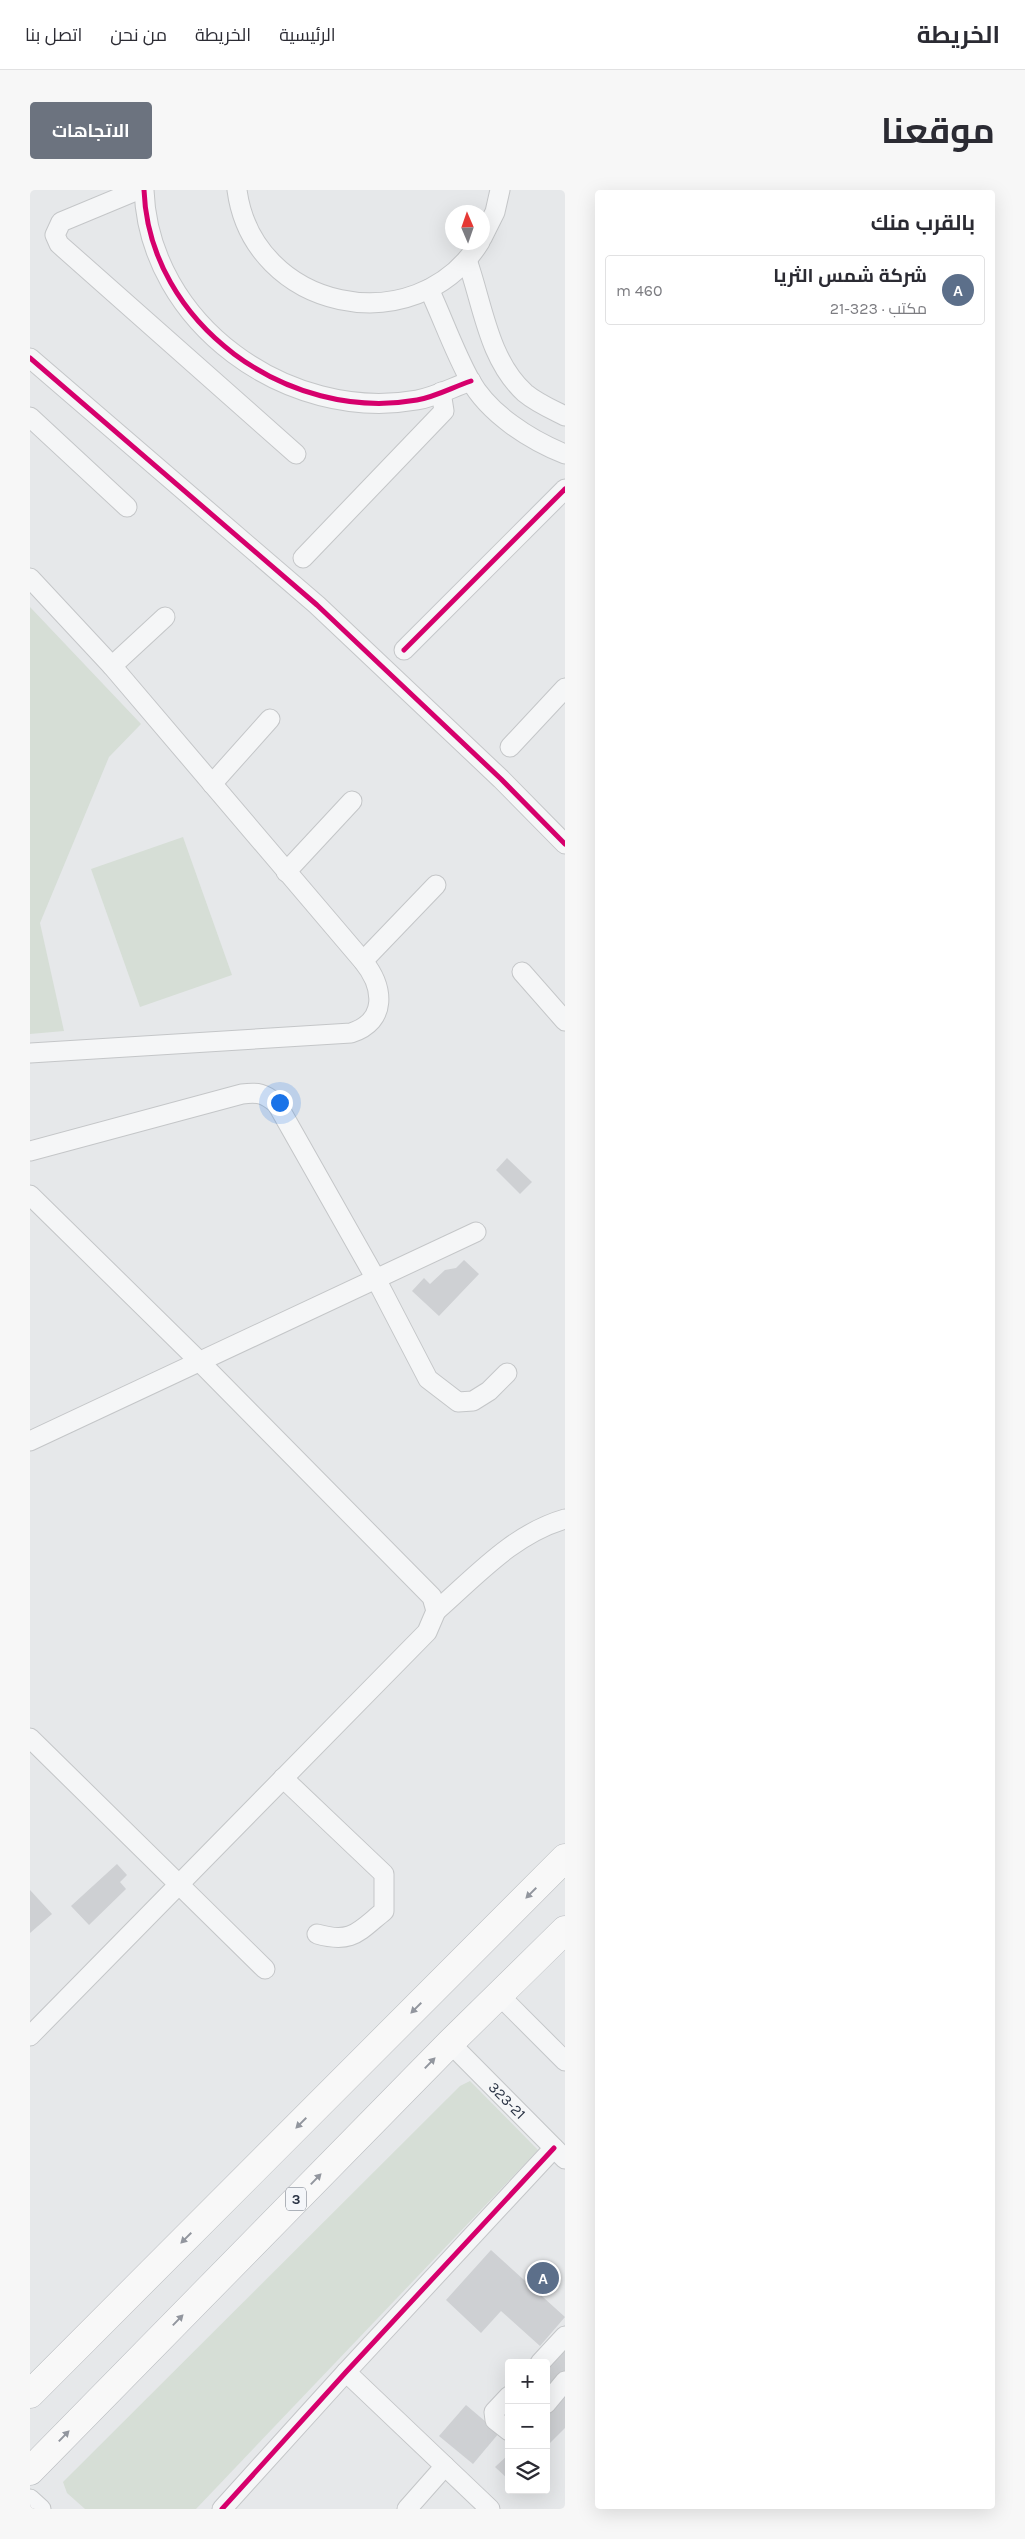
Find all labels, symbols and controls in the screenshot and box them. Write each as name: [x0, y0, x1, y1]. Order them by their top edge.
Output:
text: الخريطة: [917, 21, 1000, 49]
text: اتصل بنا: [25, 24, 82, 46]
text: من نحن: [110, 24, 167, 46]
text: الخريطة: [195, 24, 251, 46]
text: الرئيسية: [279, 24, 336, 46]
button: الاتجاهات: [30, 102, 152, 159]
text: موقعنا: [881, 111, 995, 152]
north arrow: [445, 205, 490, 250]
text: بالقرب منك: [871, 211, 975, 235]
text: شركة شمس الثريا: [773, 265, 927, 287]
text: 460 m: [616, 281, 662, 300]
text: A: [953, 281, 963, 300]
text: مكتب · 323-21: [830, 299, 927, 318]
your location: [267, 1090, 293, 1116]
one-way arrow: [525, 1886, 537, 1898]
one-way arrow: [411, 2002, 423, 2014]
one-way arrow: [424, 2057, 436, 2069]
street label: 323-21: [485, 2078, 529, 2123]
one-way arrow: [296, 2117, 308, 2129]
one-way arrow: [310, 2173, 322, 2185]
road number: 3: [286, 2188, 306, 2210]
one-way arrow: [181, 2231, 193, 2243]
pin: A: [527, 2259, 559, 2297]
one-way arrow: [172, 2314, 184, 2326]
map controls: [505, 2359, 550, 2494]
button: +: [505, 2359, 550, 2404]
button: −: [505, 2404, 550, 2449]
one-way arrow: [58, 2431, 70, 2443]
button: layers: [505, 2449, 550, 2494]

